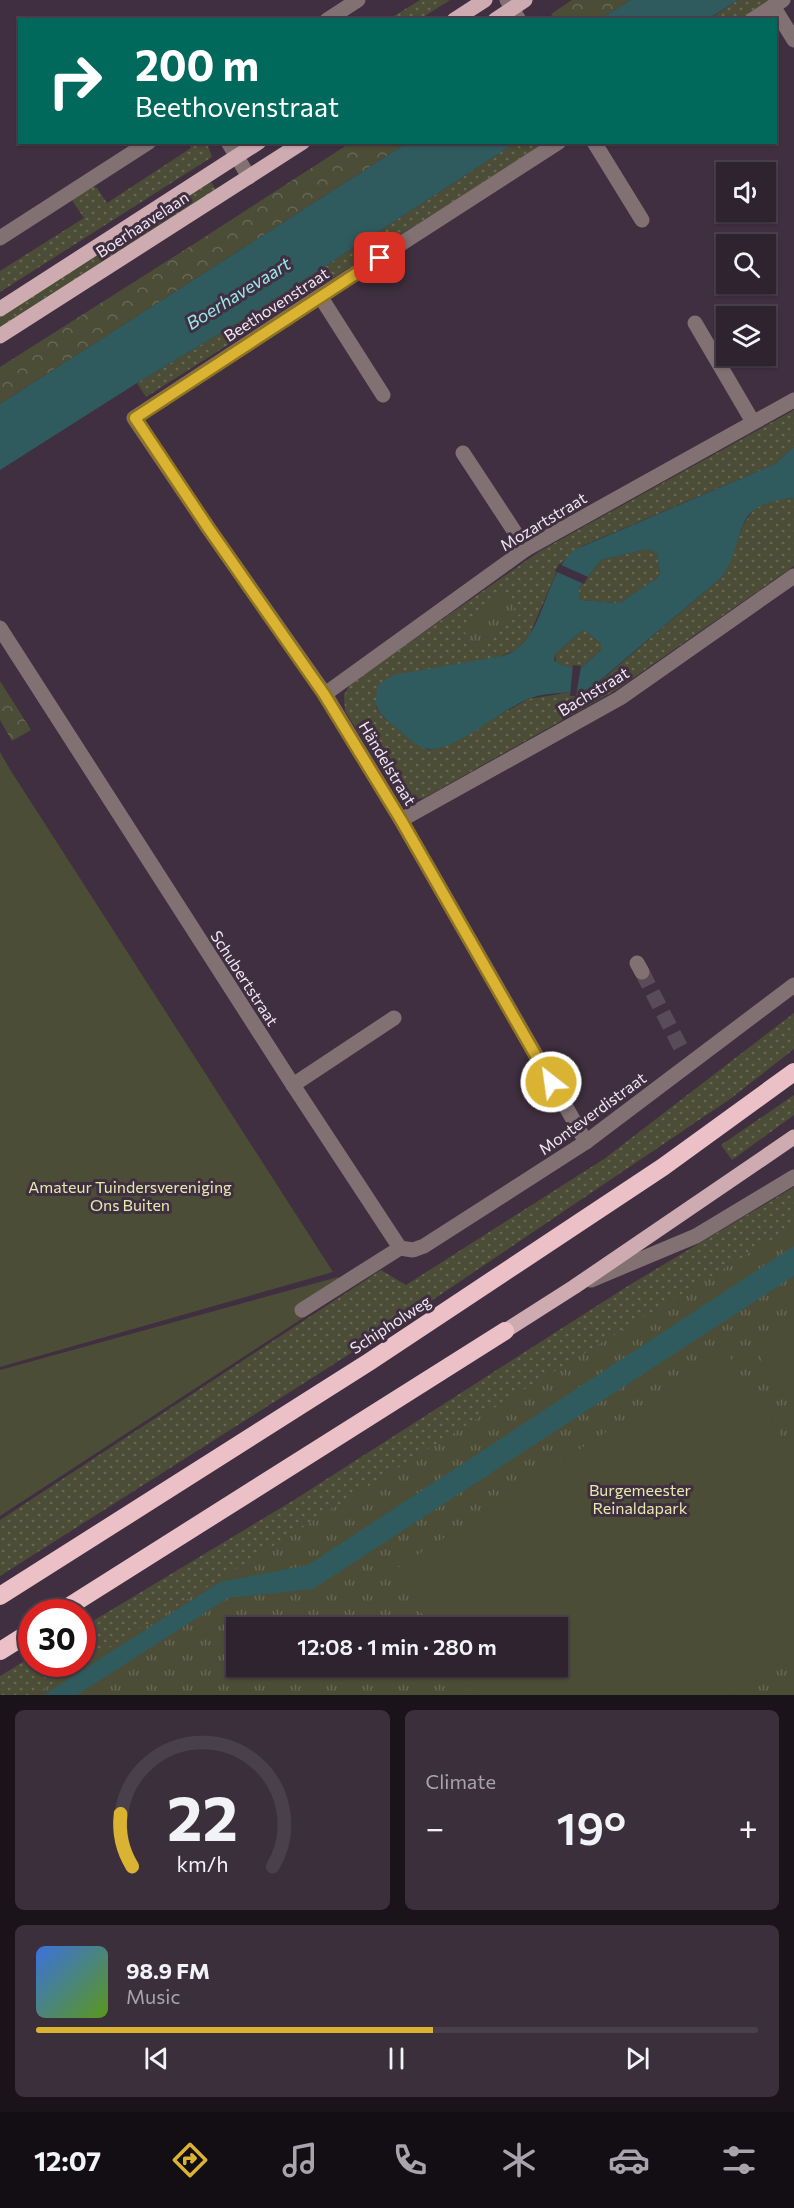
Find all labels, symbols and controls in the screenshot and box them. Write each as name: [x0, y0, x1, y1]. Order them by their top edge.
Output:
text: 200 m: [135, 38, 259, 90]
icon: right: [36, 42, 114, 120]
text: Beethovenstraat: [135, 90, 339, 123]
map controls: [716, 162, 776, 366]
button: sound: [716, 162, 776, 222]
street label: Boerhaavelaan: [92, 187, 192, 261]
pin: [354, 232, 405, 283]
button: search: [716, 234, 776, 294]
icon: arrive: [363, 241, 396, 274]
water label: Boerhavevaart: [182, 252, 295, 334]
street label: Beethovenstraat: [220, 263, 332, 345]
button: layers: [716, 306, 776, 366]
street label: Mozartstraat: [496, 488, 590, 554]
street label: Bachstraat: [554, 662, 632, 720]
street label: Händelstraat: [356, 718, 421, 809]
street label: Schubertstraat: [207, 927, 283, 1029]
position arrow: [519, 1050, 583, 1114]
street label: Monteverdistraat: [535, 1067, 650, 1158]
park label: Amateur Tuindersvereniging Ons Buiten: [28, 1177, 232, 1214]
street label: Schipholweg: [346, 1291, 434, 1357]
park label: Burgemeester Reinaldapark: [589, 1480, 692, 1517]
speed limit sign: 30: [18, 1599, 96, 1677]
text: 12:08 · 1 min · 280 m: [297, 1633, 497, 1660]
text: Climate: [426, 1769, 496, 1793]
text: 22: [167, 1778, 238, 1854]
text: 19°: [557, 1799, 626, 1854]
text: −: [426, 1806, 444, 1847]
text: +: [739, 1806, 758, 1847]
text: km/h: [176, 1850, 228, 1876]
text: 98.9 FM: [126, 1957, 210, 1984]
text: Music: [126, 1984, 180, 2008]
icon: previous: [140, 2042, 173, 2075]
icon: pause: [380, 2042, 413, 2075]
icon: next: [621, 2042, 654, 2075]
icon: directions: [169, 2139, 211, 2181]
icon: music: [279, 2139, 321, 2181]
icon: phone: [389, 2139, 431, 2181]
icon: climate: [498, 2139, 540, 2181]
icon: car: [608, 2139, 650, 2181]
icon: filters: [718, 2139, 760, 2181]
text: 12:07: [34, 2144, 101, 2177]

